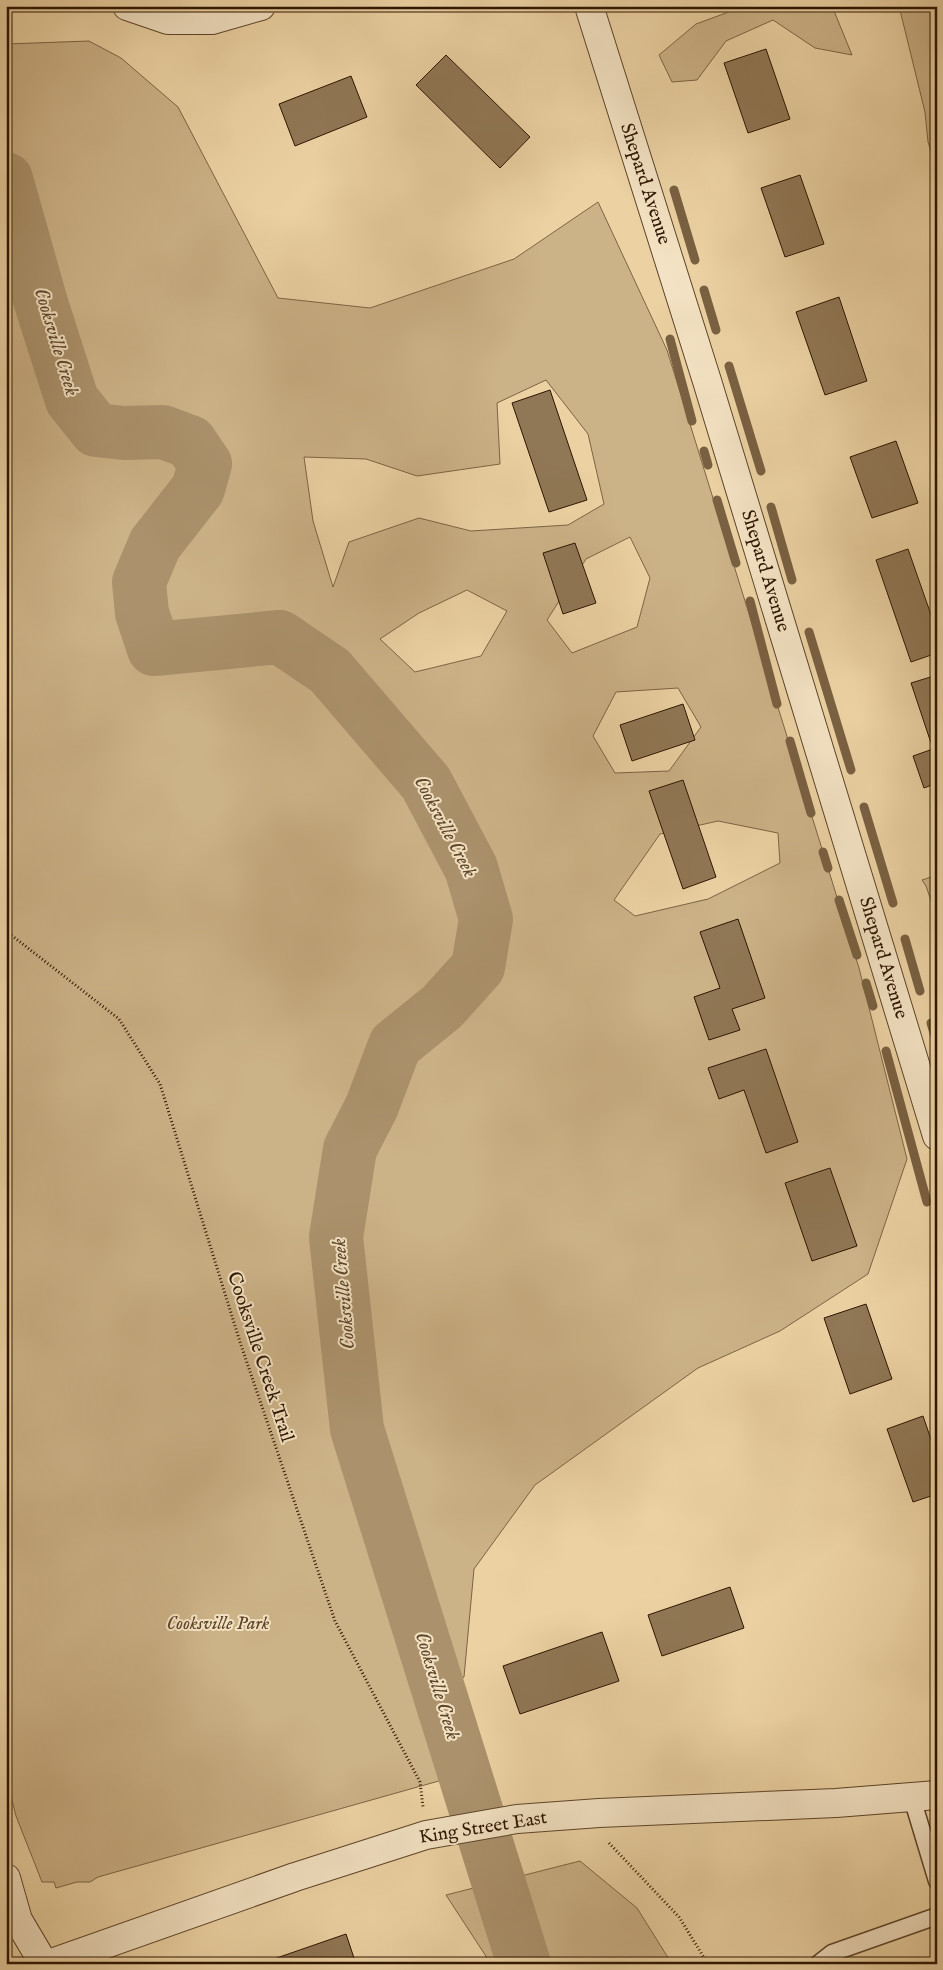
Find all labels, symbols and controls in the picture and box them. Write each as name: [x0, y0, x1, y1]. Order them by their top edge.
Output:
street label: Shepard Avenue: [614, 120, 676, 248]
water label: Cooksville Creek: [28, 285, 84, 399]
street label: Shepard Avenue: [735, 507, 795, 635]
water label: Cooksville Creek: [408, 772, 482, 882]
street label: Shepard Avenue: [853, 894, 913, 1022]
water label: Cooksville Creek: [327, 1237, 361, 1351]
street label: Cooksville Creek Trail: [221, 1269, 299, 1446]
park label: Cooksville Park: [167, 1612, 270, 1636]
water label: Cooksville Creek: [409, 1629, 465, 1743]
street label: King Street East: [417, 1806, 549, 1850]

